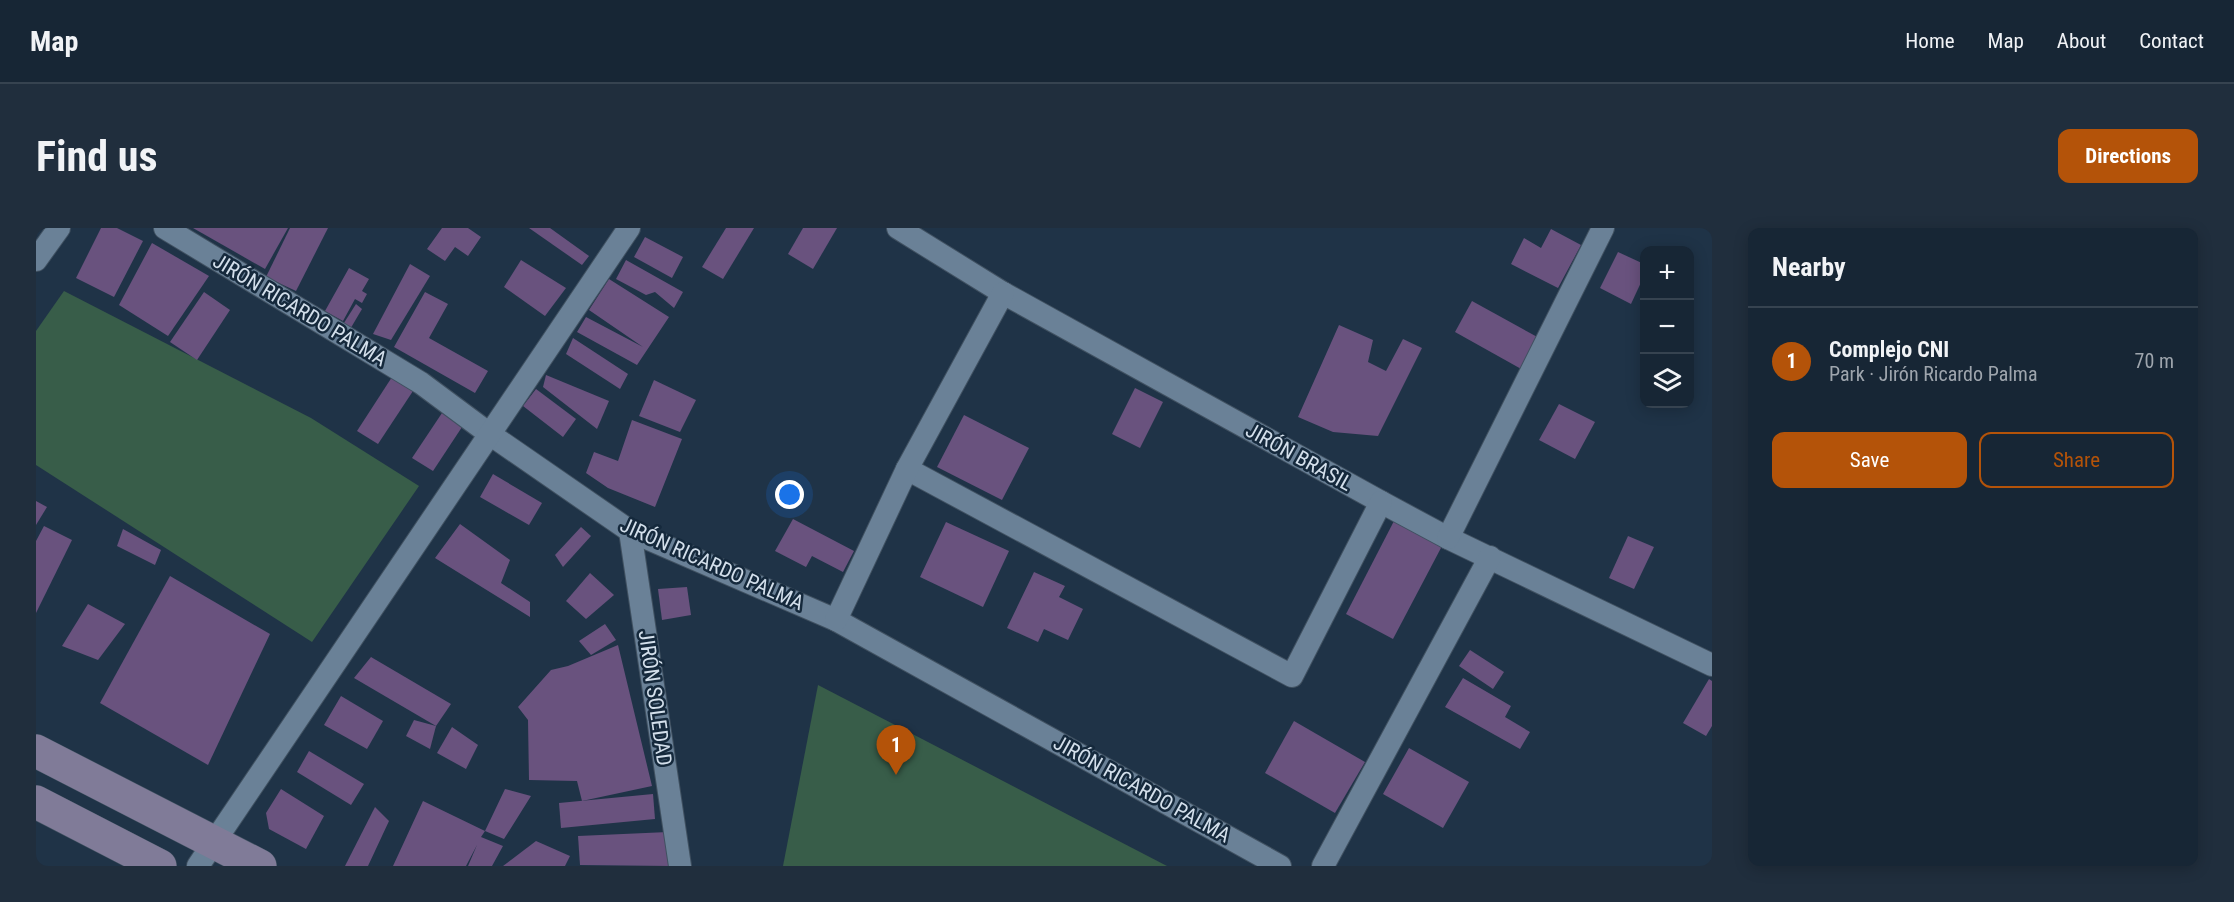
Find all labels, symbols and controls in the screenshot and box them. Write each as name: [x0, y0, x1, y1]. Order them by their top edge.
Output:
text: Map: [30, 25, 78, 58]
text: Home: [1905, 29, 1955, 53]
text: Map: [1988, 29, 2024, 53]
text: About: [2057, 29, 2106, 53]
text: Contact: [2139, 29, 2204, 53]
button: Directions: [2058, 129, 2198, 183]
text: Find us: [36, 132, 157, 181]
map controls: [1640, 246, 1694, 408]
button: +: [1640, 246, 1694, 300]
street label: JIRÓN RICARDO PALMA: [209, 249, 391, 371]
text: Nearby: [1772, 252, 1846, 282]
button: −: [1640, 300, 1694, 354]
text: Complejo CNI: [1829, 337, 1949, 362]
text: 1: [1786, 349, 1797, 373]
text: 70 m: [2135, 349, 2174, 373]
button: layers: [1640, 354, 1694, 408]
text: Park · Jirón Ricardo Palma: [1829, 362, 2037, 386]
street label: JIRÓN BRASIL: [1242, 418, 1356, 496]
button: Save: [1772, 432, 1967, 488]
button: Share: [1979, 432, 2174, 488]
your location: [775, 480, 804, 509]
street label: JIRÓN RICARDO PALMA: [616, 513, 808, 615]
street label: JIRÓN SOLEDAD: [634, 629, 676, 767]
pin: 1: [876, 726, 916, 775]
street label: JIRÓN RICARDO PALMA: [1049, 730, 1235, 848]

